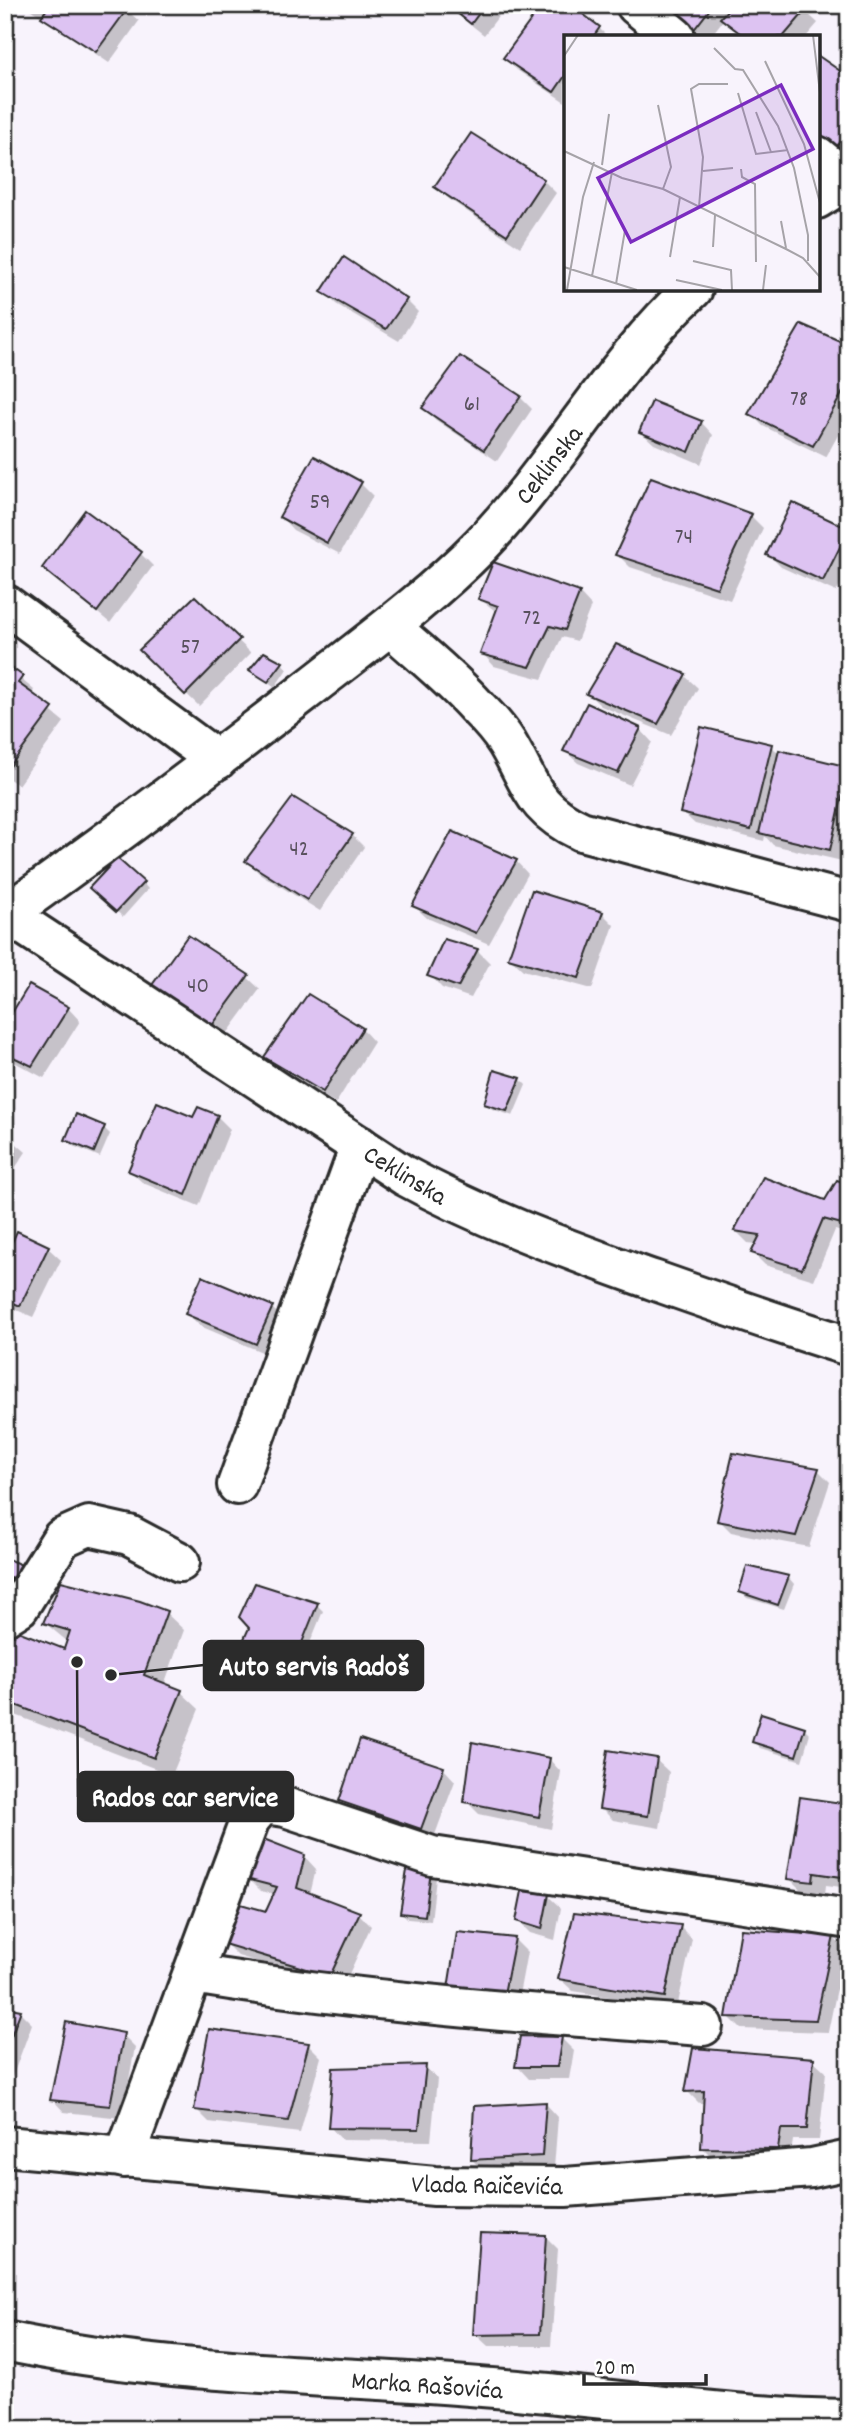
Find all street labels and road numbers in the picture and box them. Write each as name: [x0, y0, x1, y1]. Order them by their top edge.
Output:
street label: Ceklinska: [508, 418, 594, 514]
street label: Ceklinska: [355, 1138, 454, 1217]
street label: Vlada Raičevića: [411, 2168, 564, 2207]
street label: Marka Rašovića: [350, 2364, 505, 2411]

